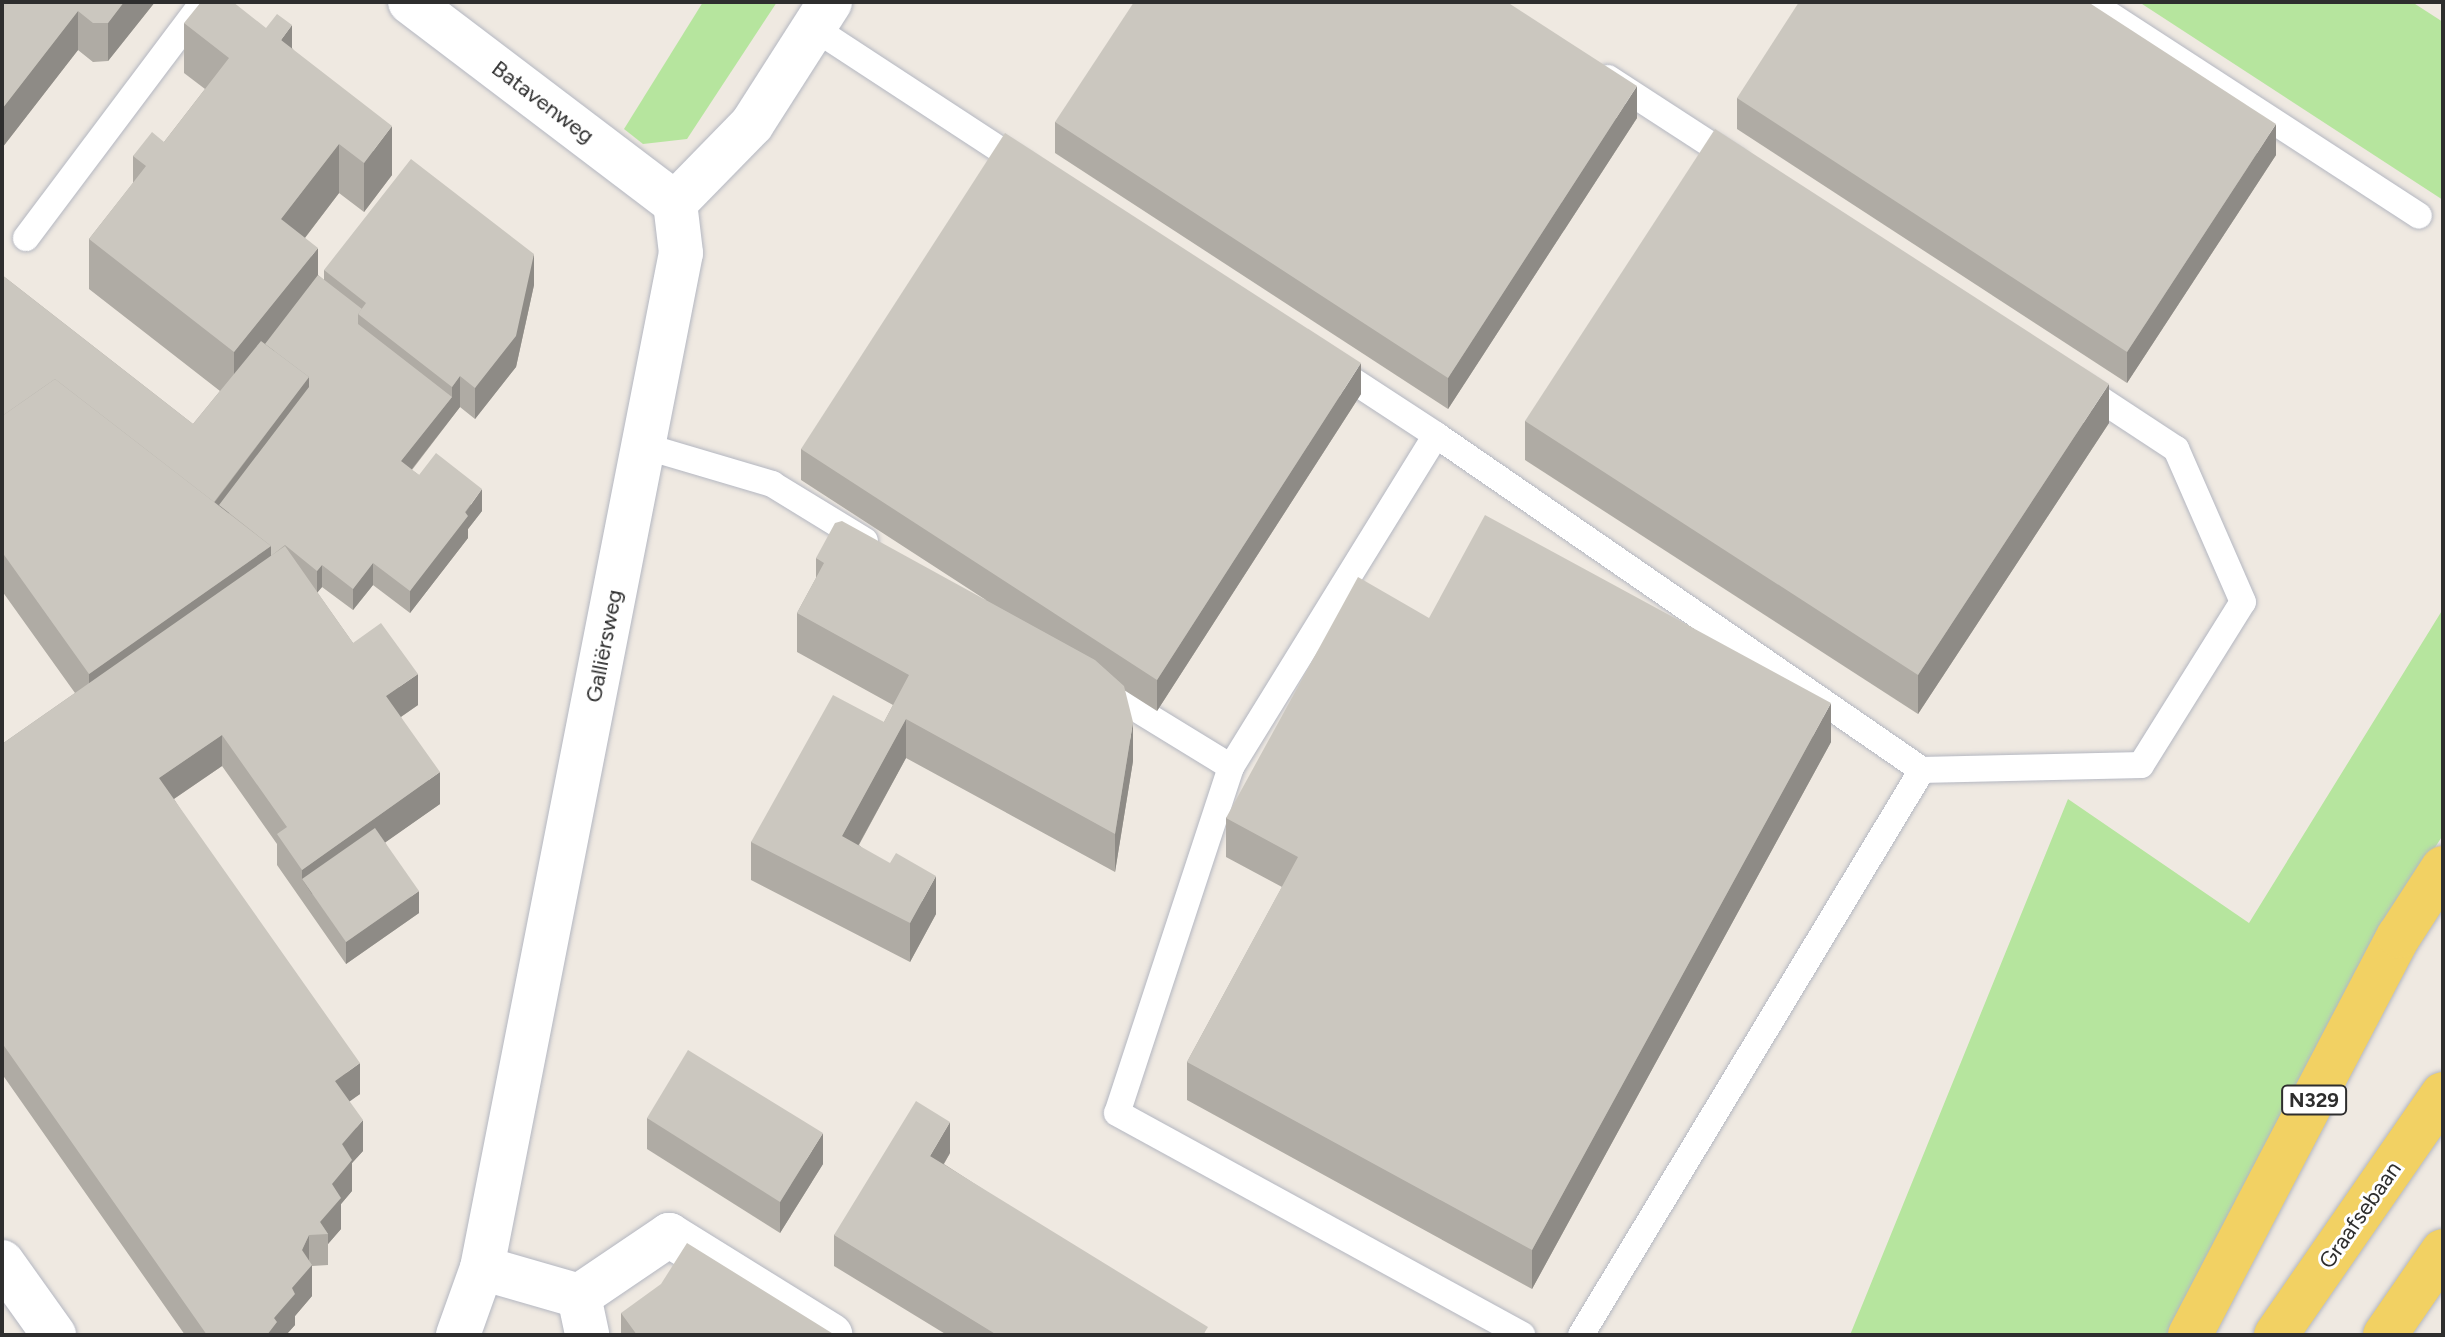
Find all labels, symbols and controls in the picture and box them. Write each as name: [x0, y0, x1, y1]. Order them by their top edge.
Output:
street label: Batavenweg: [487, 55, 599, 149]
street label: Galliërsweg: [580, 587, 628, 705]
road number: N329: [2280, 1084, 2348, 1116]
street label: Graafsebaan: [2313, 1156, 2407, 1274]

